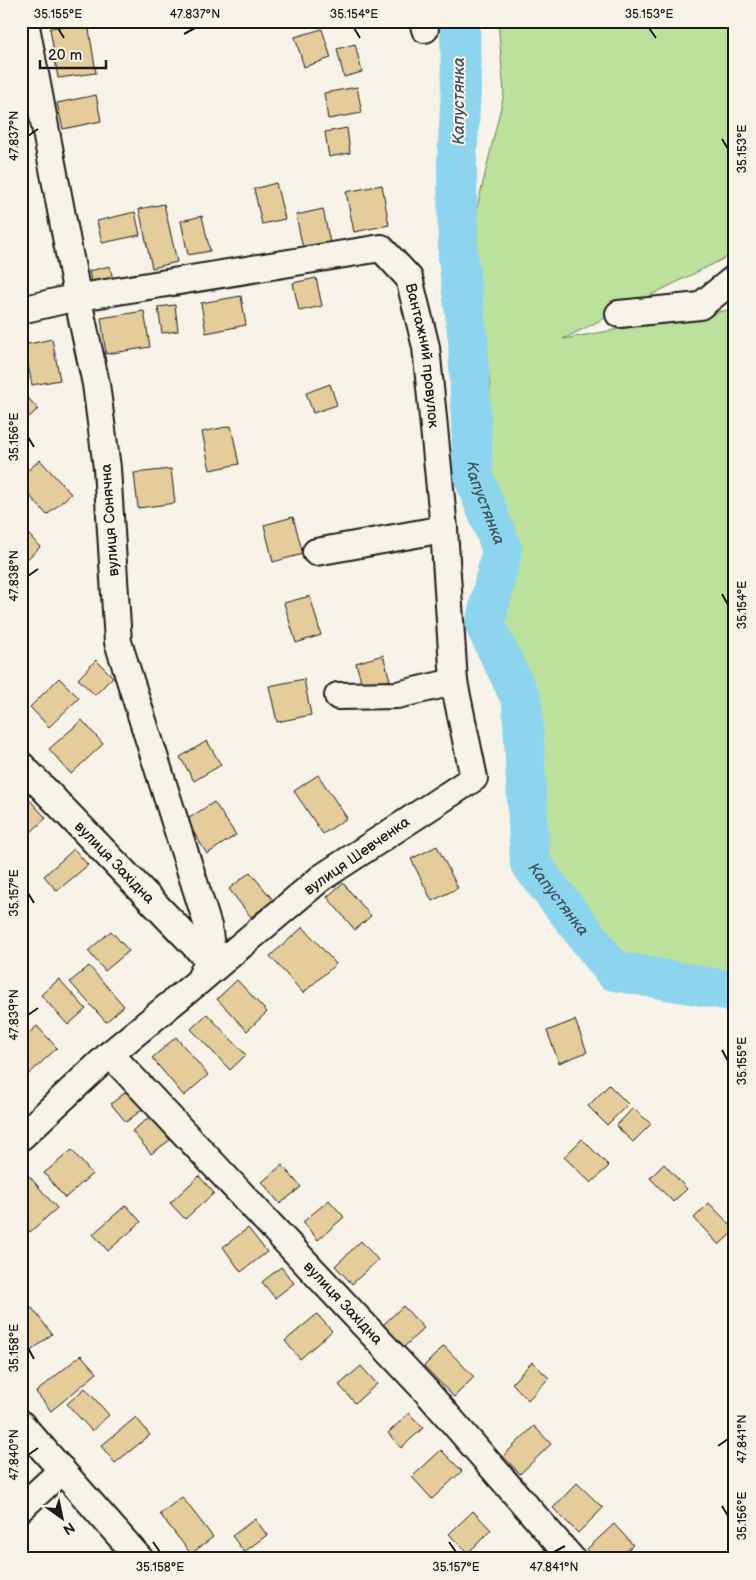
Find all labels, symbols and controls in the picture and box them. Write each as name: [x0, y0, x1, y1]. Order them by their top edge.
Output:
text: 35.155°E: [34, 7, 82, 22]
text: 47.837°N: [170, 7, 220, 22]
text: 35.154°E: [330, 7, 378, 22]
text: 35.153°E: [625, 7, 673, 22]
scale bar: [40, 38, 106, 70]
text: 20 m: [48, 46, 82, 65]
water label: Капустянка: [450, 57, 469, 145]
text: 47.837°N: [7, 111, 22, 161]
text: 35.153°E: [735, 125, 750, 173]
street label: Вантажний провулок: [401, 281, 443, 429]
text: 35.156°E: [7, 413, 22, 461]
water label: Капустянка: [463, 461, 509, 547]
street label: вулиця Сонячна: [97, 463, 123, 577]
text: 47.838°N: [7, 550, 22, 602]
text: 35.154°E: [735, 581, 750, 629]
street label: вулиця Шевченка: [300, 812, 414, 900]
street label: вулиця Західна: [70, 817, 159, 908]
water label: Капустянка: [524, 859, 593, 940]
text: 35.157°E: [7, 869, 22, 917]
text: 47.839°N: [7, 989, 22, 1041]
text: 35.155°E: [735, 1037, 750, 1085]
street label: вулиця Західна: [300, 1257, 387, 1349]
text: 35.158°E: [7, 1324, 22, 1372]
text: 47.841°N: [735, 1414, 750, 1464]
text: 47.840°N: [7, 1429, 22, 1481]
north arrow: [38, 1492, 88, 1542]
text: 35.156°E: [735, 1492, 750, 1540]
text: N: [60, 1518, 78, 1538]
text: 35.158°E: [136, 1560, 184, 1575]
text: 35.157°E: [432, 1560, 480, 1575]
text: 47.841°N: [529, 1560, 579, 1575]

